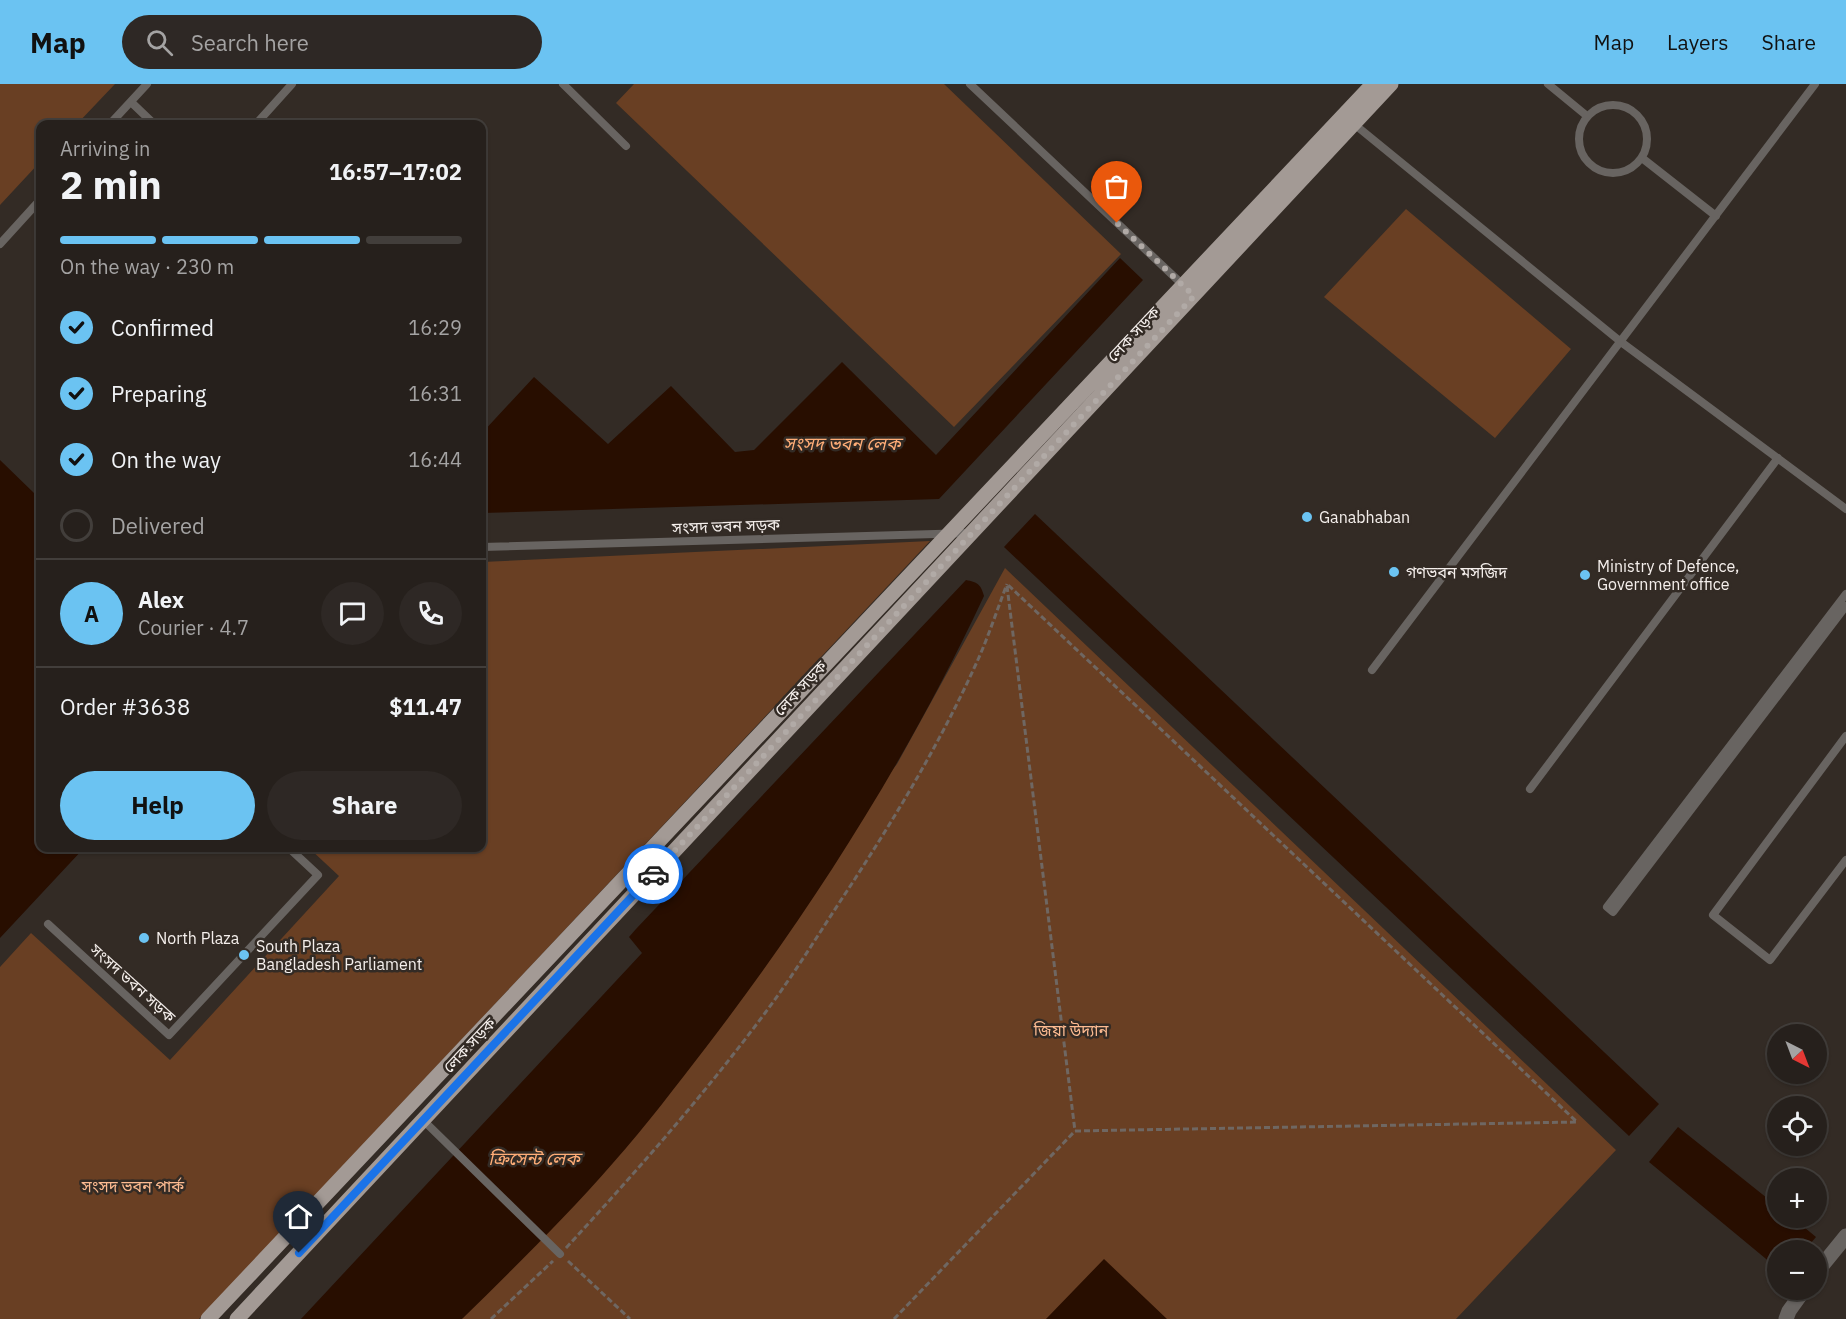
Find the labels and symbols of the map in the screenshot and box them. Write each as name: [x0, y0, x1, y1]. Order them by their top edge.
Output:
pin: [1091, 161, 1142, 223]
street label: লেক সড়ক: [1102, 301, 1164, 366]
water label: সংসদ ভবন লেক: [783, 432, 904, 455]
place label: Ganabhaban: [1319, 507, 1410, 527]
marker: Ganabhaban: [1300, 510, 1314, 524]
street label: সংসদ ভবন সড়ক: [671, 514, 781, 538]
place label: Ministry of Defence, Government office: [1597, 556, 1739, 594]
place label: গণভবন মসজিদ: [1406, 562, 1508, 582]
marker: গণভবন মসজিদ: [1387, 565, 1401, 579]
marker: Ministry of Defence, Government office: [1578, 568, 1592, 582]
street label: লেক সড়ক: [769, 655, 831, 720]
courier: [623, 844, 683, 904]
place label: North Plaza: [156, 928, 240, 948]
marker: North Plaza: [137, 931, 151, 945]
place label: South Plaza Bangladesh Parliament: [256, 936, 422, 974]
street label: সংসদ ভবন সড়ক: [85, 939, 181, 1027]
marker: South Plaza Bangladesh Parliament: [237, 948, 251, 962]
street label: লেক সড়ক: [438, 1012, 500, 1077]
park label: জিয়া উদ্যান: [1033, 1020, 1109, 1040]
north arrow: [1767, 1024, 1827, 1084]
water label: ক্রিসেন্ট লেক: [488, 1147, 583, 1170]
park label: সংসদ ভবন পার্ক: [81, 1176, 185, 1196]
pin: [273, 1191, 324, 1253]

